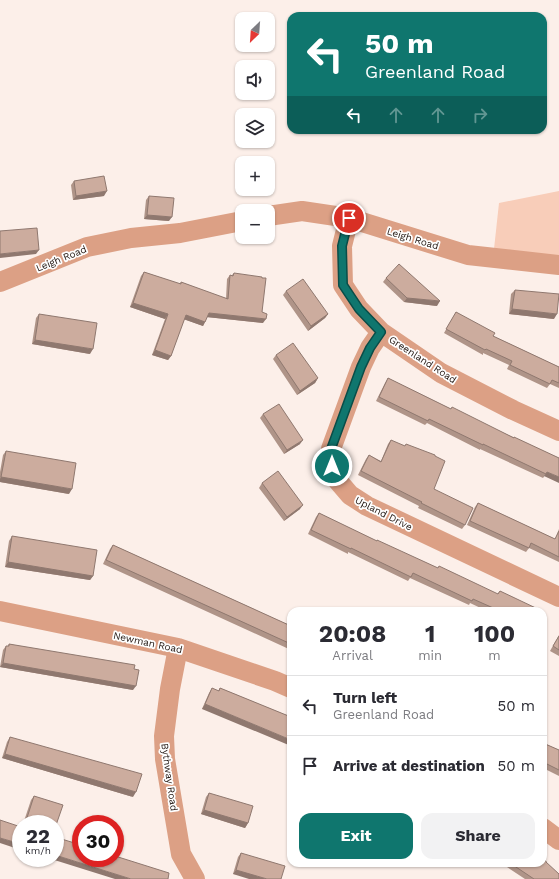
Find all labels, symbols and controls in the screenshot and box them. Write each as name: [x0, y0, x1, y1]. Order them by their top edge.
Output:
north arrow: [235, 12, 275, 52]
map controls: [235, 12, 275, 244]
text: 50 m: [365, 27, 434, 60]
icon: left: [299, 28, 351, 80]
button: sound: [235, 60, 275, 100]
text: Greenland Road: [365, 61, 505, 82]
icon: left: [343, 104, 365, 126]
icon: ahead: [385, 104, 407, 126]
icon: ahead: [427, 104, 449, 126]
icon: right: [469, 104, 491, 126]
button: layers: [235, 108, 275, 148]
button: +: [235, 156, 275, 196]
pin: [332, 201, 366, 235]
button: −: [235, 204, 275, 244]
icon: arrive: [338, 207, 360, 229]
street label: Leigh Road: [386, 225, 440, 252]
street label: Leigh Road: [34, 243, 88, 274]
street label: Greenland Road: [387, 334, 458, 385]
position arrow: [311, 445, 353, 487]
street label: Upland Drive: [353, 494, 414, 533]
text: 20:08: [319, 620, 386, 648]
text: 1: [425, 620, 435, 648]
text: 100: [474, 620, 515, 648]
street label: Newman Road: [112, 630, 184, 655]
text: Arrival: [332, 648, 373, 663]
text: min: [418, 648, 442, 663]
text: m: [488, 648, 501, 663]
text: Turn left: [333, 689, 397, 707]
icon: left: [299, 695, 321, 717]
text: 50 m: [498, 697, 535, 715]
text: Greenland Road: [333, 707, 434, 722]
street label: Bythway Road: [159, 742, 180, 812]
icon: arrive: [299, 755, 321, 777]
text: Arrive at destination: [333, 757, 485, 775]
text: 50 m: [498, 757, 535, 775]
button: Exit: [299, 813, 413, 859]
button: Share: [421, 813, 535, 859]
speed limit sign: 30: [72, 815, 124, 867]
text: 22: [26, 824, 50, 848]
text: km/h: [25, 845, 51, 856]

